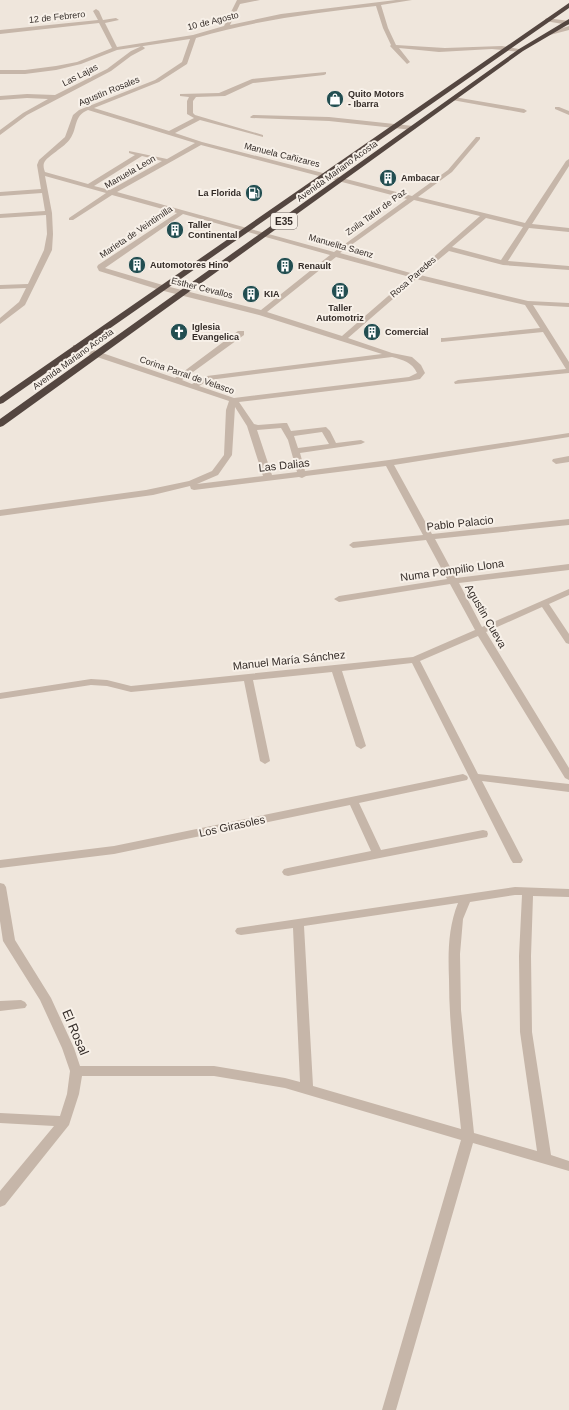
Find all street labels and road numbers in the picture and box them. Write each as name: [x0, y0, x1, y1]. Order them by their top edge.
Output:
street label: 12 de Febrero: [28, 9, 86, 25]
street label: 10 de Agosto: [186, 10, 240, 32]
street label: Las Lajas: [61, 62, 100, 88]
street label: Agustin Rosales: [77, 74, 141, 108]
street label: Avenida Mariano Acosta: [295, 138, 379, 204]
street label: Manuela Cañizares: [243, 141, 321, 169]
street label: Manuela Leon: [103, 153, 157, 191]
street label: Zoila Tafur de Paz: [344, 186, 409, 237]
street label: Marieta de Veintimilla: [98, 204, 174, 260]
road number: E35: [271, 213, 297, 229]
street label: Manuelita Saenz: [307, 232, 375, 260]
street label: Rosa Paredes: [388, 254, 438, 299]
street label: Esther Cevallos: [170, 276, 234, 301]
street label: Avenida Mariano Acosta: [31, 326, 115, 392]
street label: Corina Parral de Velasco: [138, 354, 236, 396]
street label: Las Dalias: [258, 456, 311, 474]
street label: Pablo Palacio: [426, 514, 494, 532]
street label: Numa Pompilio Llona: [399, 557, 505, 583]
street label: Agustin Cueva: [463, 582, 510, 651]
street label: Manuel María Sánchez: [232, 648, 346, 672]
street label: Los Girasoles: [198, 813, 267, 839]
street label: El Rosal: [59, 1007, 92, 1058]

